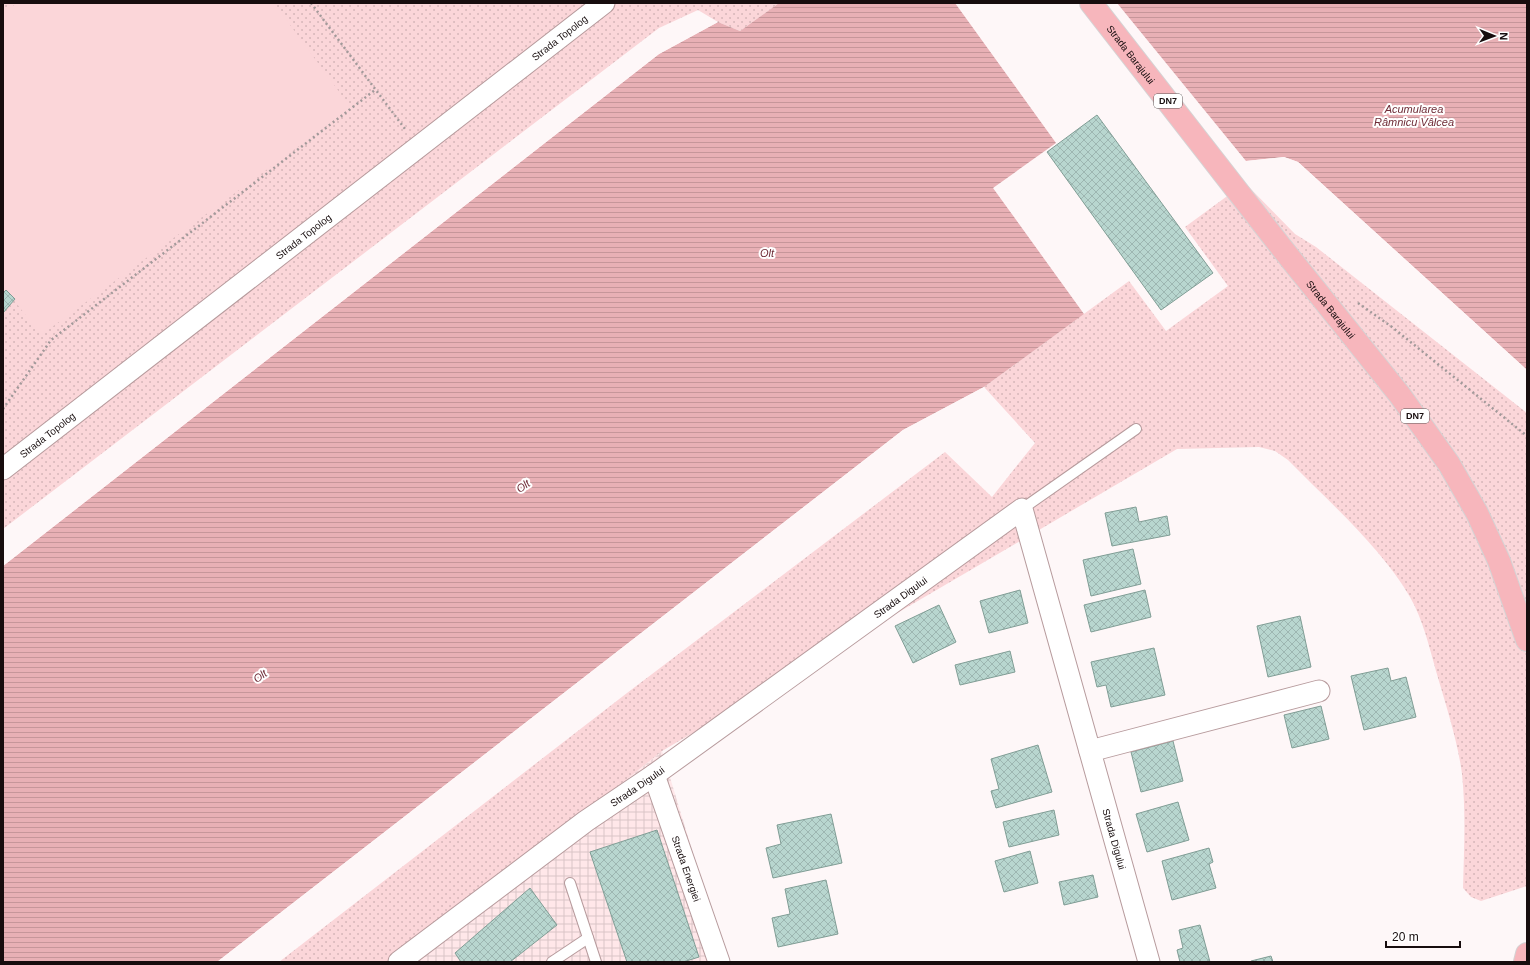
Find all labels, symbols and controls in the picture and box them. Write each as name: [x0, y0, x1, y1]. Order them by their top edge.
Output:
street label: Strada Topolog: [529, 13, 589, 63]
north arrow: [1474, 16, 1514, 56]
street label: Strada Barajului: [1105, 23, 1157, 86]
text: N: [1498, 32, 1510, 40]
road number: DN7: [1154, 94, 1182, 108]
water label: Acumularea Râmnicu Vâlcea: [1374, 103, 1454, 128]
street label: Strada Topolog: [273, 211, 333, 261]
water label: Olt: [760, 247, 775, 259]
street label: Strada Barajului: [1304, 278, 1358, 340]
road number: DN7: [1401, 409, 1429, 423]
street label: Strada Topolog: [17, 410, 77, 460]
water label: Olt: [514, 476, 533, 495]
street label: Strada Digului: [871, 574, 929, 620]
water label: Olt: [251, 666, 270, 685]
street label: Strada Digului: [608, 764, 666, 809]
street label: Strada Digului: [1101, 807, 1128, 871]
street label: Strada Energiei: [670, 834, 703, 903]
scale bar: [1386, 923, 1460, 949]
text: 20 m: [1392, 930, 1419, 944]

